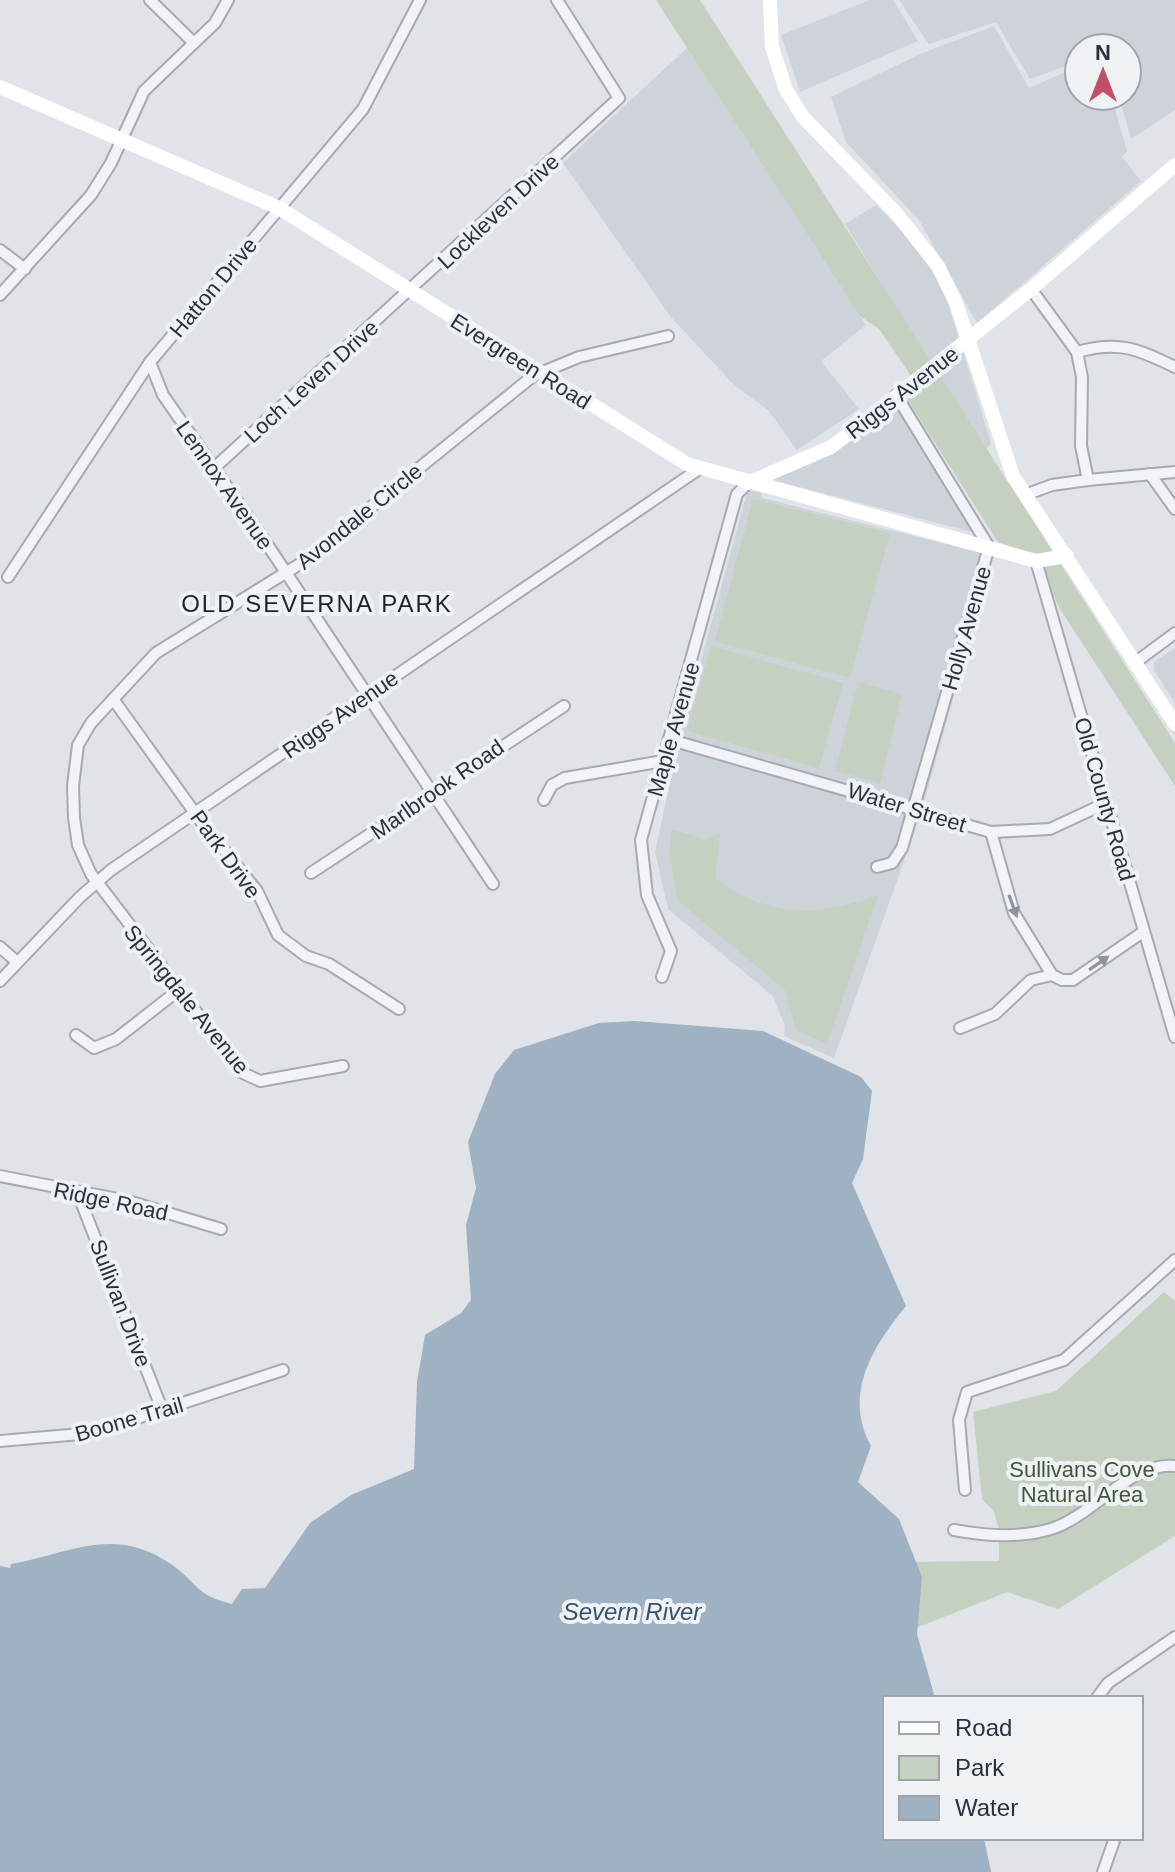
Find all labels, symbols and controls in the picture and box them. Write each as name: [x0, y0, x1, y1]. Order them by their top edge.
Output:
north arrow: [1063, 32, 1143, 112]
text: N: [1095, 40, 1111, 65]
street label: Lockleven Drive: [433, 149, 564, 274]
street label: Hatton Drive: [165, 232, 262, 342]
street label: Evergreen Road: [446, 308, 595, 414]
street label: Loch Leven Drive: [239, 315, 383, 448]
street label: Riggs Avenue: [841, 341, 963, 444]
street label: Lennox Avenue: [171, 416, 278, 554]
street label: Avondale Circle: [292, 458, 427, 574]
street label: Holly Avenue: [937, 563, 996, 693]
district label: OLD SEVERNA PARK: [181, 590, 453, 617]
street label: Maple Avenue: [642, 659, 705, 799]
street label: Riggs Avenue: [278, 665, 403, 763]
street label: Old County Road: [1069, 715, 1140, 884]
street label: Marlbrook Road: [366, 734, 509, 845]
street label: Water Street: [845, 778, 969, 837]
street label: Park Drive: [185, 805, 266, 903]
one-way arrow: [1008, 895, 1020, 919]
street label: Springdale Avenue: [119, 920, 254, 1079]
one-way arrow: [1088, 956, 1109, 971]
street label: Ridge Road: [51, 1177, 170, 1226]
street label: Sullivan Drive: [85, 1236, 156, 1370]
street label: Boone Trail: [72, 1392, 186, 1447]
park label: Sullivans Cove Natural Area: [1009, 1457, 1155, 1507]
water label: Severn River: [563, 1598, 702, 1625]
legend: [883, 1696, 1143, 1840]
text: Road: [955, 1714, 1012, 1741]
text: Park: [955, 1754, 1005, 1781]
text: Water: [955, 1794, 1018, 1821]

